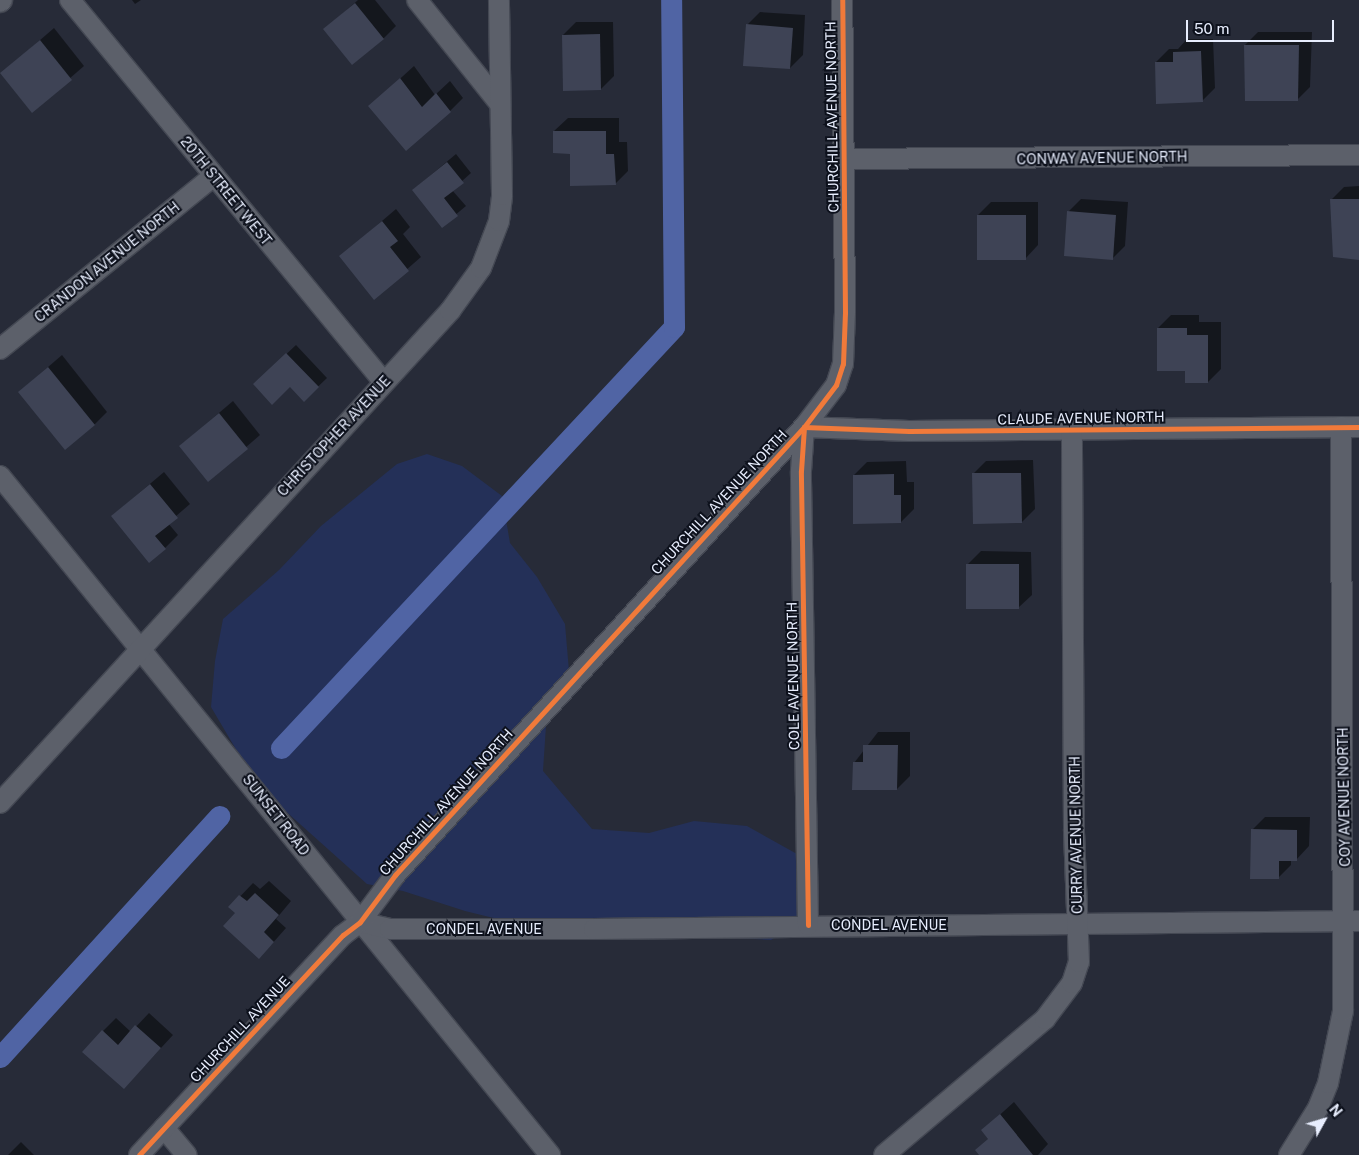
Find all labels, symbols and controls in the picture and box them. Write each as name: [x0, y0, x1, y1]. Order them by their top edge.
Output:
scale bar: [1189, 10, 1336, 42]
text: 50 m: [1194, 20, 1229, 37]
street label: CHURCHILL AVENUE NORTH: [822, 21, 842, 213]
street label: 20TH STREET WEST: [177, 133, 275, 249]
street label: CONWAY AVENUE NORTH: [1016, 148, 1188, 168]
street label: CRANDON AVENUE NORTH: [31, 198, 183, 326]
street label: CHRISTOPHER AVENUE: [274, 372, 394, 500]
street label: CLAUDE AVENUE NORTH: [997, 408, 1165, 428]
street label: CHURCHILL AVENUE NORTH: [648, 426, 790, 578]
street label: COLE AVENUE NORTH: [783, 602, 803, 750]
street label: CHURCHILL AVENUE NORTH: [376, 725, 516, 879]
street label: COY AVENUE NORTH: [1334, 727, 1354, 867]
street label: CURRY AVENUE NORTH: [1066, 756, 1086, 914]
street label: SUNSET ROAD: [239, 771, 313, 859]
street label: CONDEL AVENUE: [831, 917, 947, 933]
street label: CONDEL AVENUE: [426, 921, 542, 937]
street label: CHURCHILL AVENUE: [187, 973, 293, 1085]
north arrow: [1299, 1095, 1349, 1145]
text: N: [1326, 1101, 1345, 1120]

